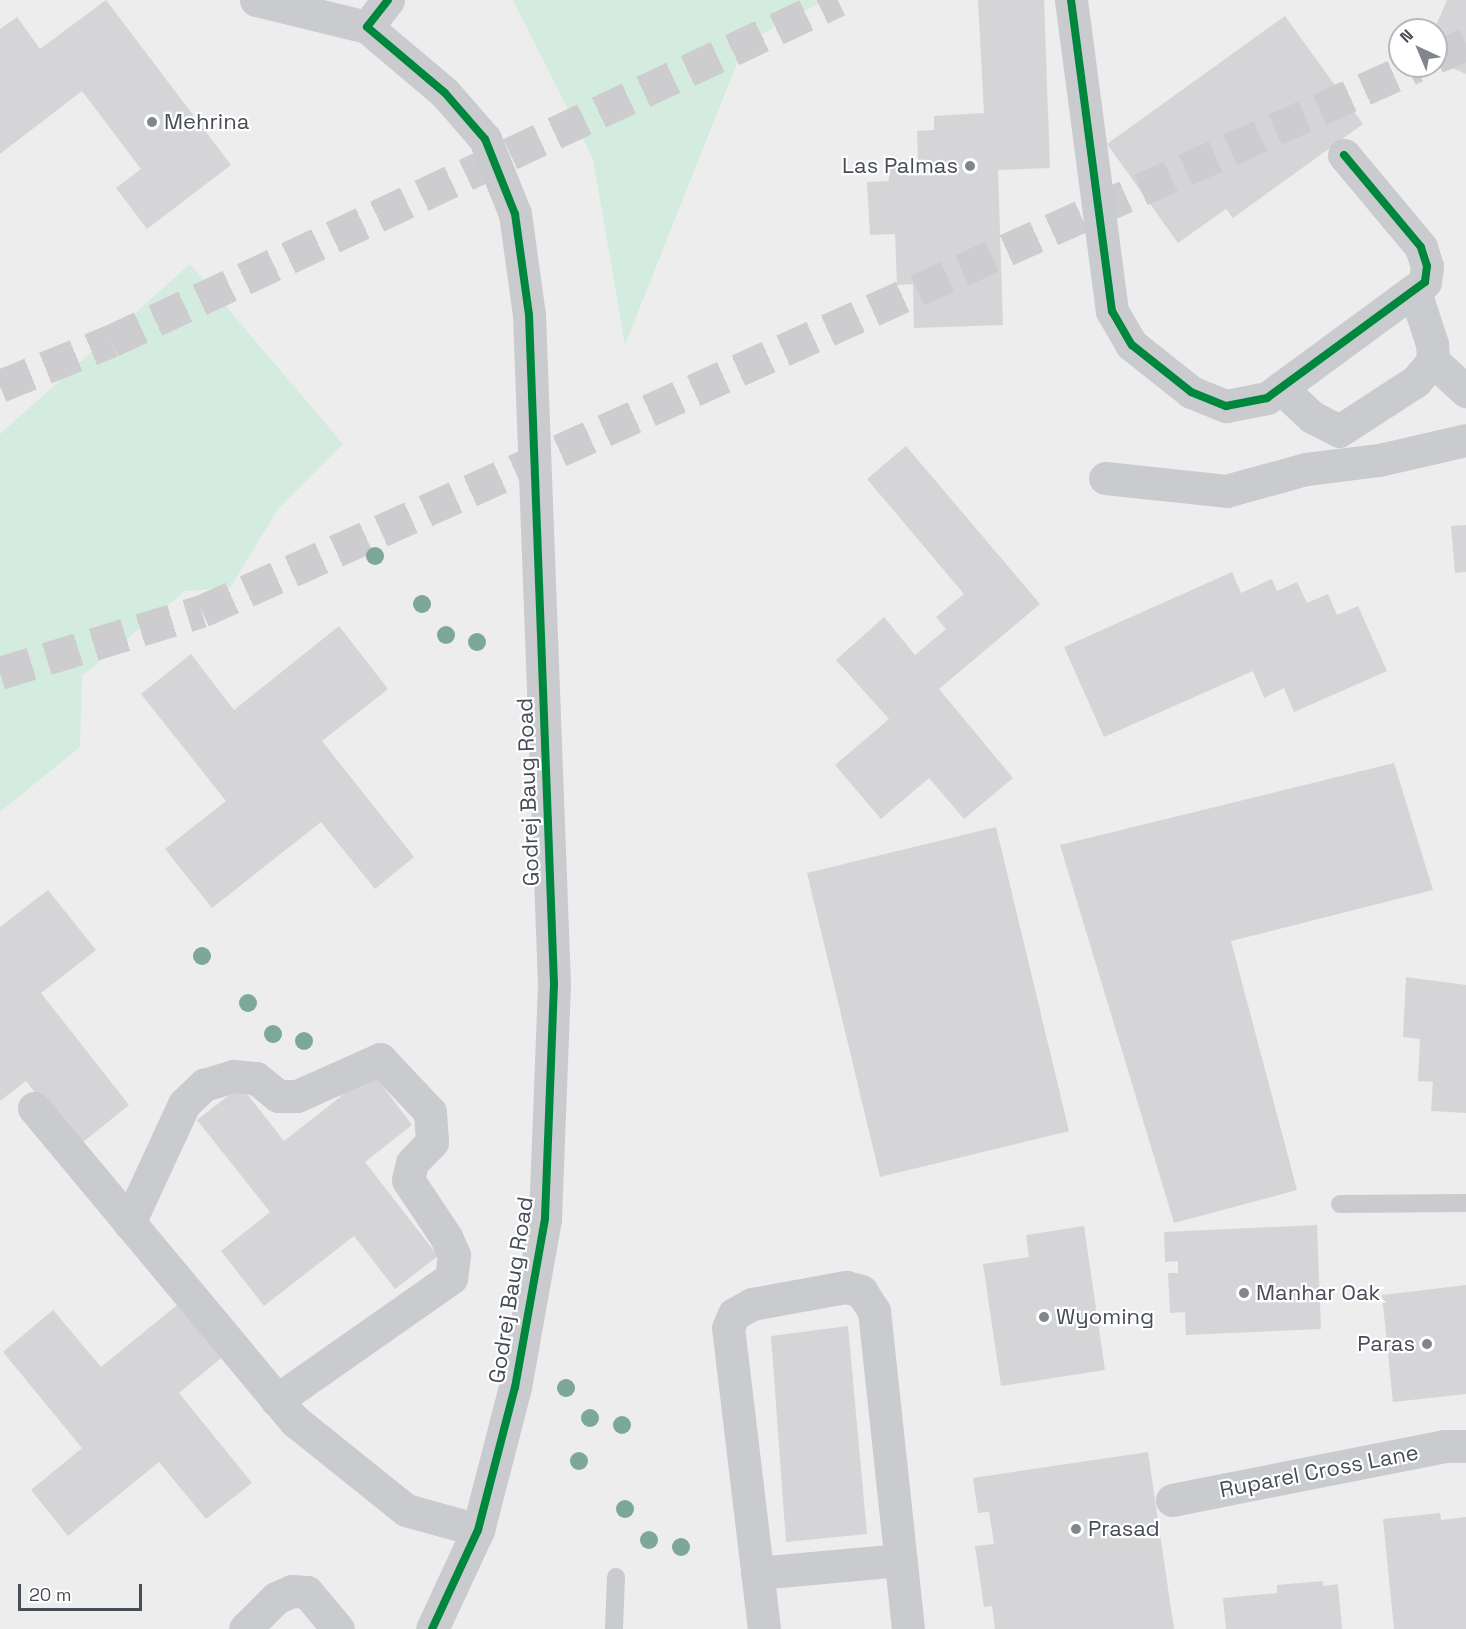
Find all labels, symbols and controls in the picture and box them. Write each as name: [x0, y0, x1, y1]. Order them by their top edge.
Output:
north arrow: [1388, 18, 1448, 78]
text: N: [1395, 25, 1418, 47]
place label: Mehrina: [164, 109, 249, 135]
marker: Mehrina: [145, 115, 159, 129]
place label: Las Palmas: [842, 153, 958, 179]
marker: Las Palmas: [963, 159, 977, 173]
street label: Godrej Baug Road: [512, 697, 544, 887]
street label: Godrej Baug Road: [483, 1195, 539, 1385]
place label: Manhar Oak: [1256, 1280, 1380, 1306]
marker: Manhar Oak: [1237, 1286, 1251, 1300]
place label: Wyoming: [1056, 1304, 1154, 1330]
marker: Wyoming: [1037, 1310, 1051, 1324]
place label: Paras: [1357, 1331, 1415, 1357]
marker: Paras: [1420, 1337, 1434, 1351]
street label: Ruparel Cross Lane: [1217, 1439, 1421, 1503]
place label: Prasad: [1088, 1516, 1160, 1542]
marker: Prasad: [1069, 1522, 1083, 1536]
scale bar: [21, 1572, 146, 1610]
text: 20 m: [29, 1583, 72, 1606]

